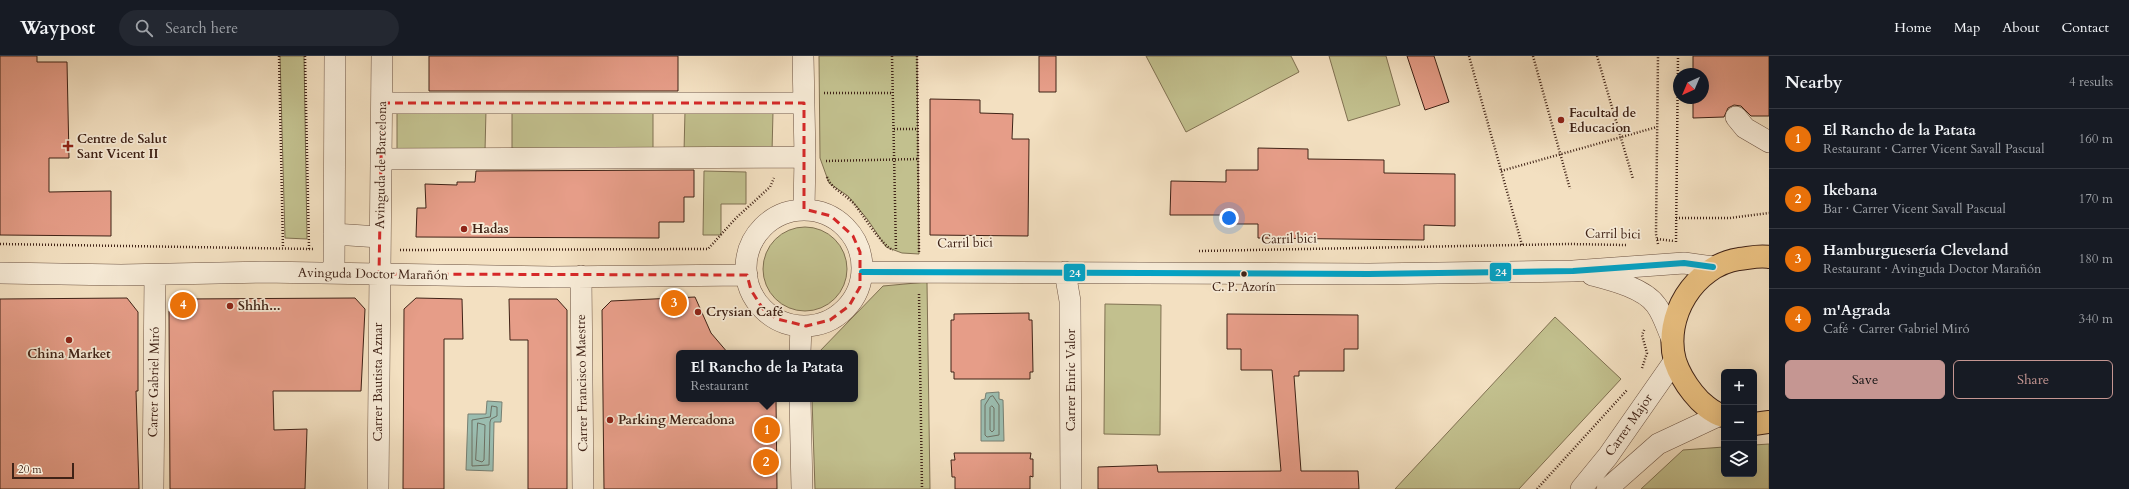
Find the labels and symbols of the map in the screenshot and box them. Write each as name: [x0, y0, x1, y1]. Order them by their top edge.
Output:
north arrow: [1673, 68, 1709, 104]
street label: Avinguda de Barcelona: [371, 100, 391, 229]
place label: Facultad de Educacion: [1569, 104, 1636, 137]
marker: Facultad de Educacion: [1556, 115, 1566, 125]
place label: Centre de Salut Sant Vicent II: [77, 130, 167, 163]
marker: Centre de Salut Sant Vicent II: [62, 140, 74, 152]
your location: [1219, 208, 1239, 228]
place label: Hadas: [472, 220, 509, 238]
marker: Hadas: [459, 224, 469, 234]
street label: Carril bici: [1585, 225, 1641, 243]
street label: Carril bici: [1261, 230, 1317, 248]
street label: Carril bici: [937, 234, 993, 252]
line badge: 24: [1489, 262, 1512, 282]
line badge: 24: [1063, 263, 1086, 282]
street label: Avinguda Doctor Marañón: [298, 264, 449, 284]
text: 24: [1495, 265, 1507, 280]
text: 24: [1069, 266, 1081, 281]
marker: C. P. Azorín: [1239, 269, 1249, 279]
place label: C. P. Azorín: [1212, 279, 1276, 295]
pin: 3: [661, 288, 687, 318]
pin: 4: [170, 290, 196, 320]
place label: Shhh...: [238, 297, 281, 315]
marker: Shhh...: [225, 301, 235, 311]
place label: Crysian Café: [706, 303, 783, 321]
marker: Crysian Café: [693, 307, 703, 317]
street label: Carrer Francisco Maestre: [572, 314, 592, 452]
street label: Carrer Bautista Aznar: [369, 322, 387, 441]
street label: Carrer Gabriel Miró: [144, 326, 164, 438]
street label: Carrer Enric Valor: [1062, 328, 1080, 431]
marker: China Market: [64, 335, 74, 345]
place label: China Market: [27, 345, 111, 363]
street label: Carrer Major: [1601, 390, 1657, 460]
place label: Parking Mercadona: [618, 411, 735, 429]
marker: Parking Mercadona: [605, 415, 615, 425]
pin: 1: [754, 415, 780, 445]
pin: 2: [753, 447, 779, 477]
scale bar: [12, 461, 74, 480]

